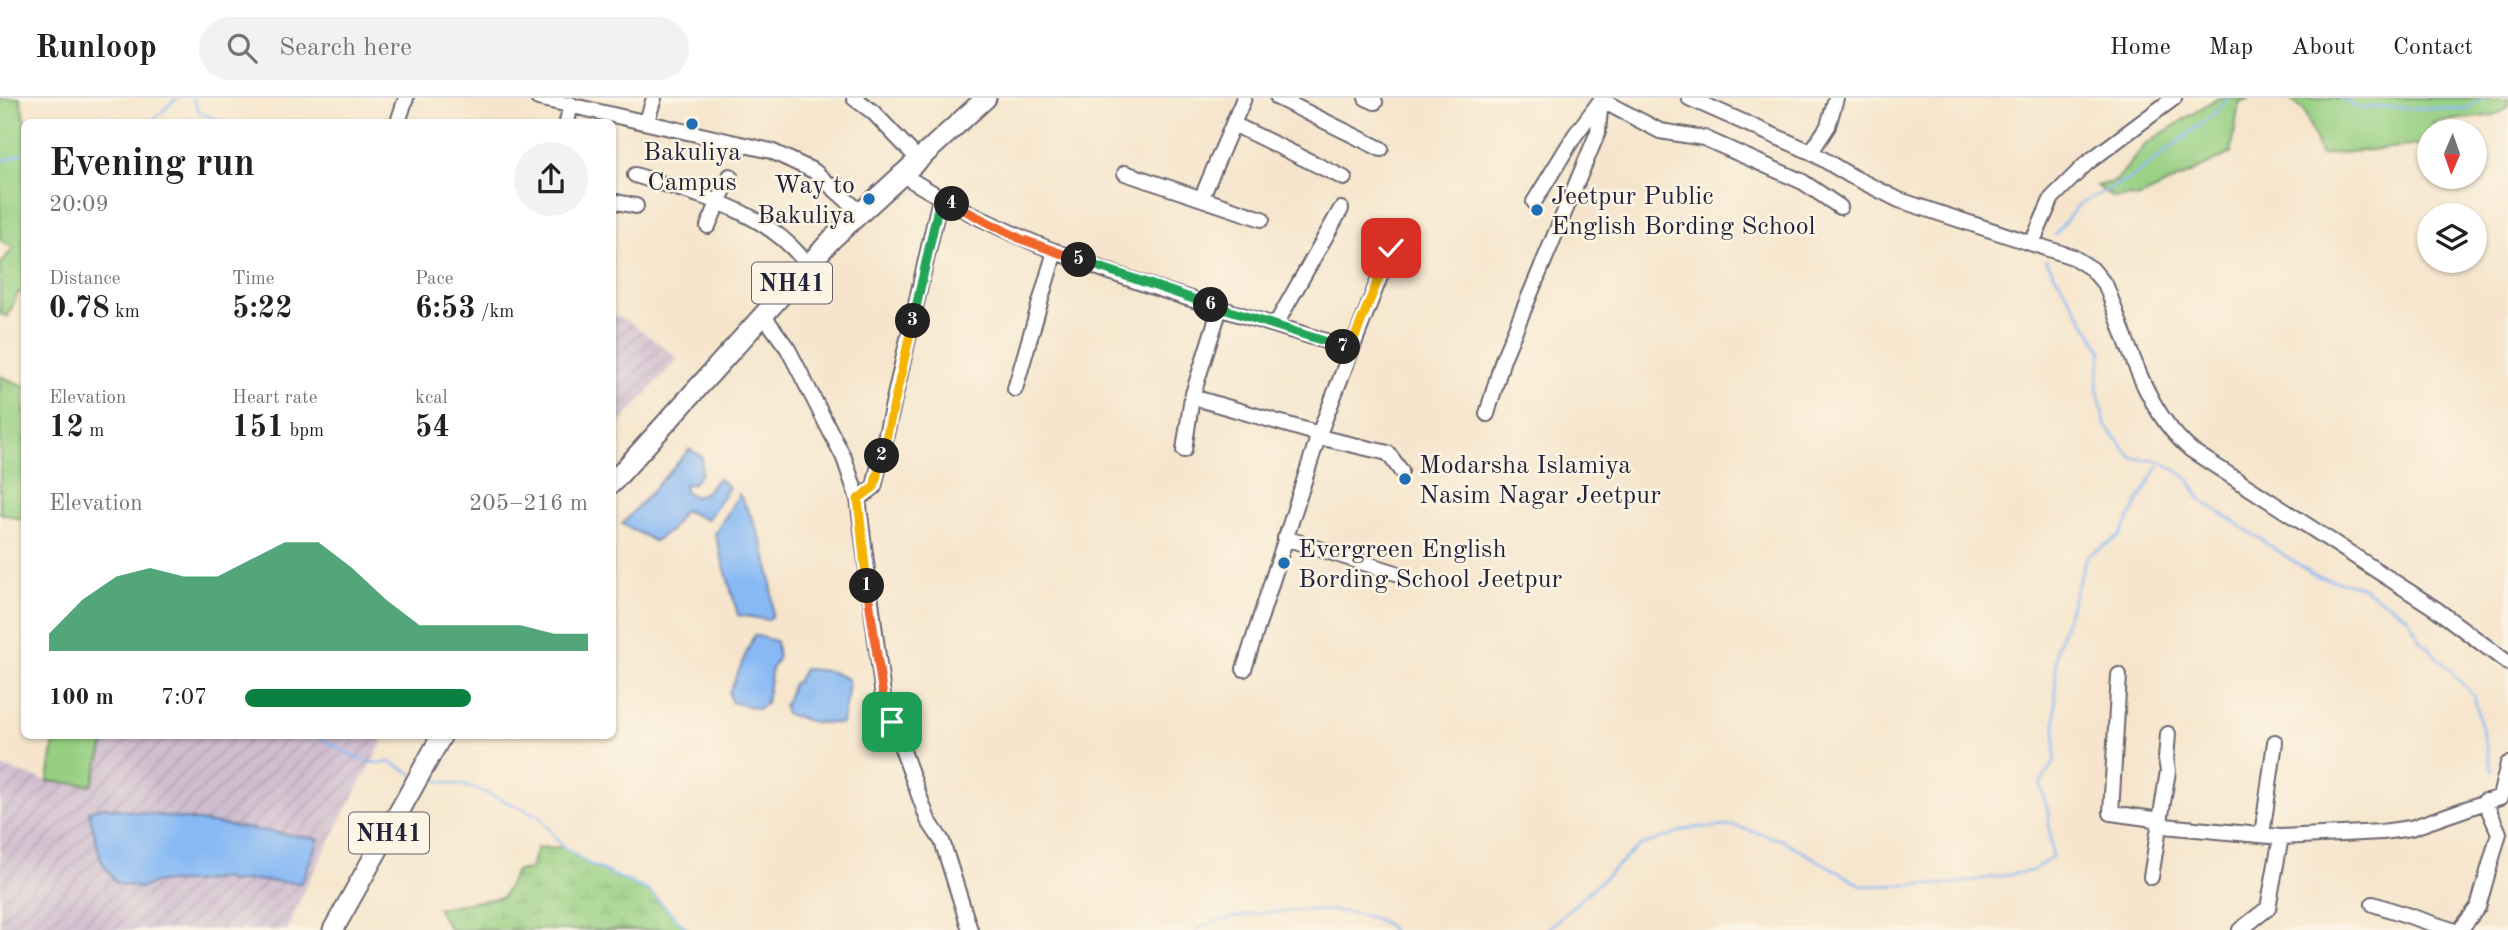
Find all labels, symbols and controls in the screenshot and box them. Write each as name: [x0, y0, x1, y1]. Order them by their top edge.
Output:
search box: [199, 17, 689, 80]
icon: search: [223, 29, 261, 67]
text: Runloop: [35, 32, 157, 65]
text: Search here: [279, 35, 412, 61]
text: Home: [2110, 36, 2171, 60]
text: Map: [2209, 36, 2253, 60]
text: About: [2291, 36, 2355, 60]
text: Contact: [2393, 36, 2473, 60]
marker: Bakuliya Campus: [684, 116, 700, 132]
north arrow: [2417, 119, 2487, 189]
map controls: [2417, 119, 2487, 273]
place label: Bakuliya Campus: [643, 140, 741, 196]
button: share: [514, 142, 588, 216]
text: Evening run: [49, 146, 255, 184]
place label: Way to Bakuliya: [757, 173, 855, 229]
place label: Jeetpur Public English Bording School: [1551, 184, 1816, 240]
pin: 4: [934, 186, 970, 222]
marker: Way to Bakuliya: [861, 191, 877, 207]
text: 20:09: [49, 193, 109, 216]
text: 4: [946, 194, 957, 213]
marker: Jeetpur Public English Bording School: [1529, 202, 1545, 218]
button: layers: [2417, 203, 2487, 273]
pin: [1361, 218, 1421, 278]
icon: check: [1372, 229, 1410, 267]
pin: 5: [1062, 242, 1096, 278]
text: 5: [1073, 250, 1084, 269]
road number: NH41: [752, 262, 832, 303]
text: Distance: [49, 270, 121, 289]
text: Time: [232, 270, 275, 289]
text: Pace: [415, 270, 454, 289]
pin: 6: [1194, 288, 1228, 322]
text: 0.78: [49, 294, 110, 324]
text: 5:22: [232, 294, 293, 324]
text: 6:53: [415, 294, 476, 324]
text: 6: [1205, 295, 1216, 314]
text: km: [110, 303, 140, 322]
text: /km: [476, 303, 514, 322]
pin: 3: [895, 304, 930, 339]
text: 3: [907, 311, 918, 330]
pin: 7: [1326, 330, 1360, 364]
text: 7: [1337, 337, 1348, 356]
text: Elevation: [49, 389, 126, 408]
text: Heart rate: [232, 389, 317, 408]
text: kcal: [415, 389, 448, 408]
text: 12: [49, 413, 84, 443]
text: 151: [232, 413, 284, 443]
text: 54: [415, 413, 450, 443]
text: m: [84, 422, 104, 441]
text: bpm: [284, 422, 324, 441]
pin: 2: [864, 438, 900, 474]
text: 2: [876, 446, 887, 465]
place label: Modarsha Islamiya Nasim Nagar Jeetpur: [1419, 453, 1661, 509]
marker: Modarsha Islamiya Nasim Nagar Jeetpur: [1397, 471, 1413, 487]
text: Elevation: [49, 492, 143, 515]
text: 205–216 m: [469, 492, 588, 515]
place label: Evergreen English Bording School Jeetpur: [1298, 537, 1563, 593]
marker: Evergreen English Bording School Jeetpur: [1276, 555, 1292, 571]
pin: 1: [850, 568, 884, 603]
text: 1: [861, 576, 872, 595]
text: 100 m: [49, 686, 114, 709]
text: 7:07: [161, 686, 207, 709]
pin: [862, 692, 922, 752]
icon: arrive: [873, 703, 911, 741]
road number: NH41: [349, 812, 429, 854]

